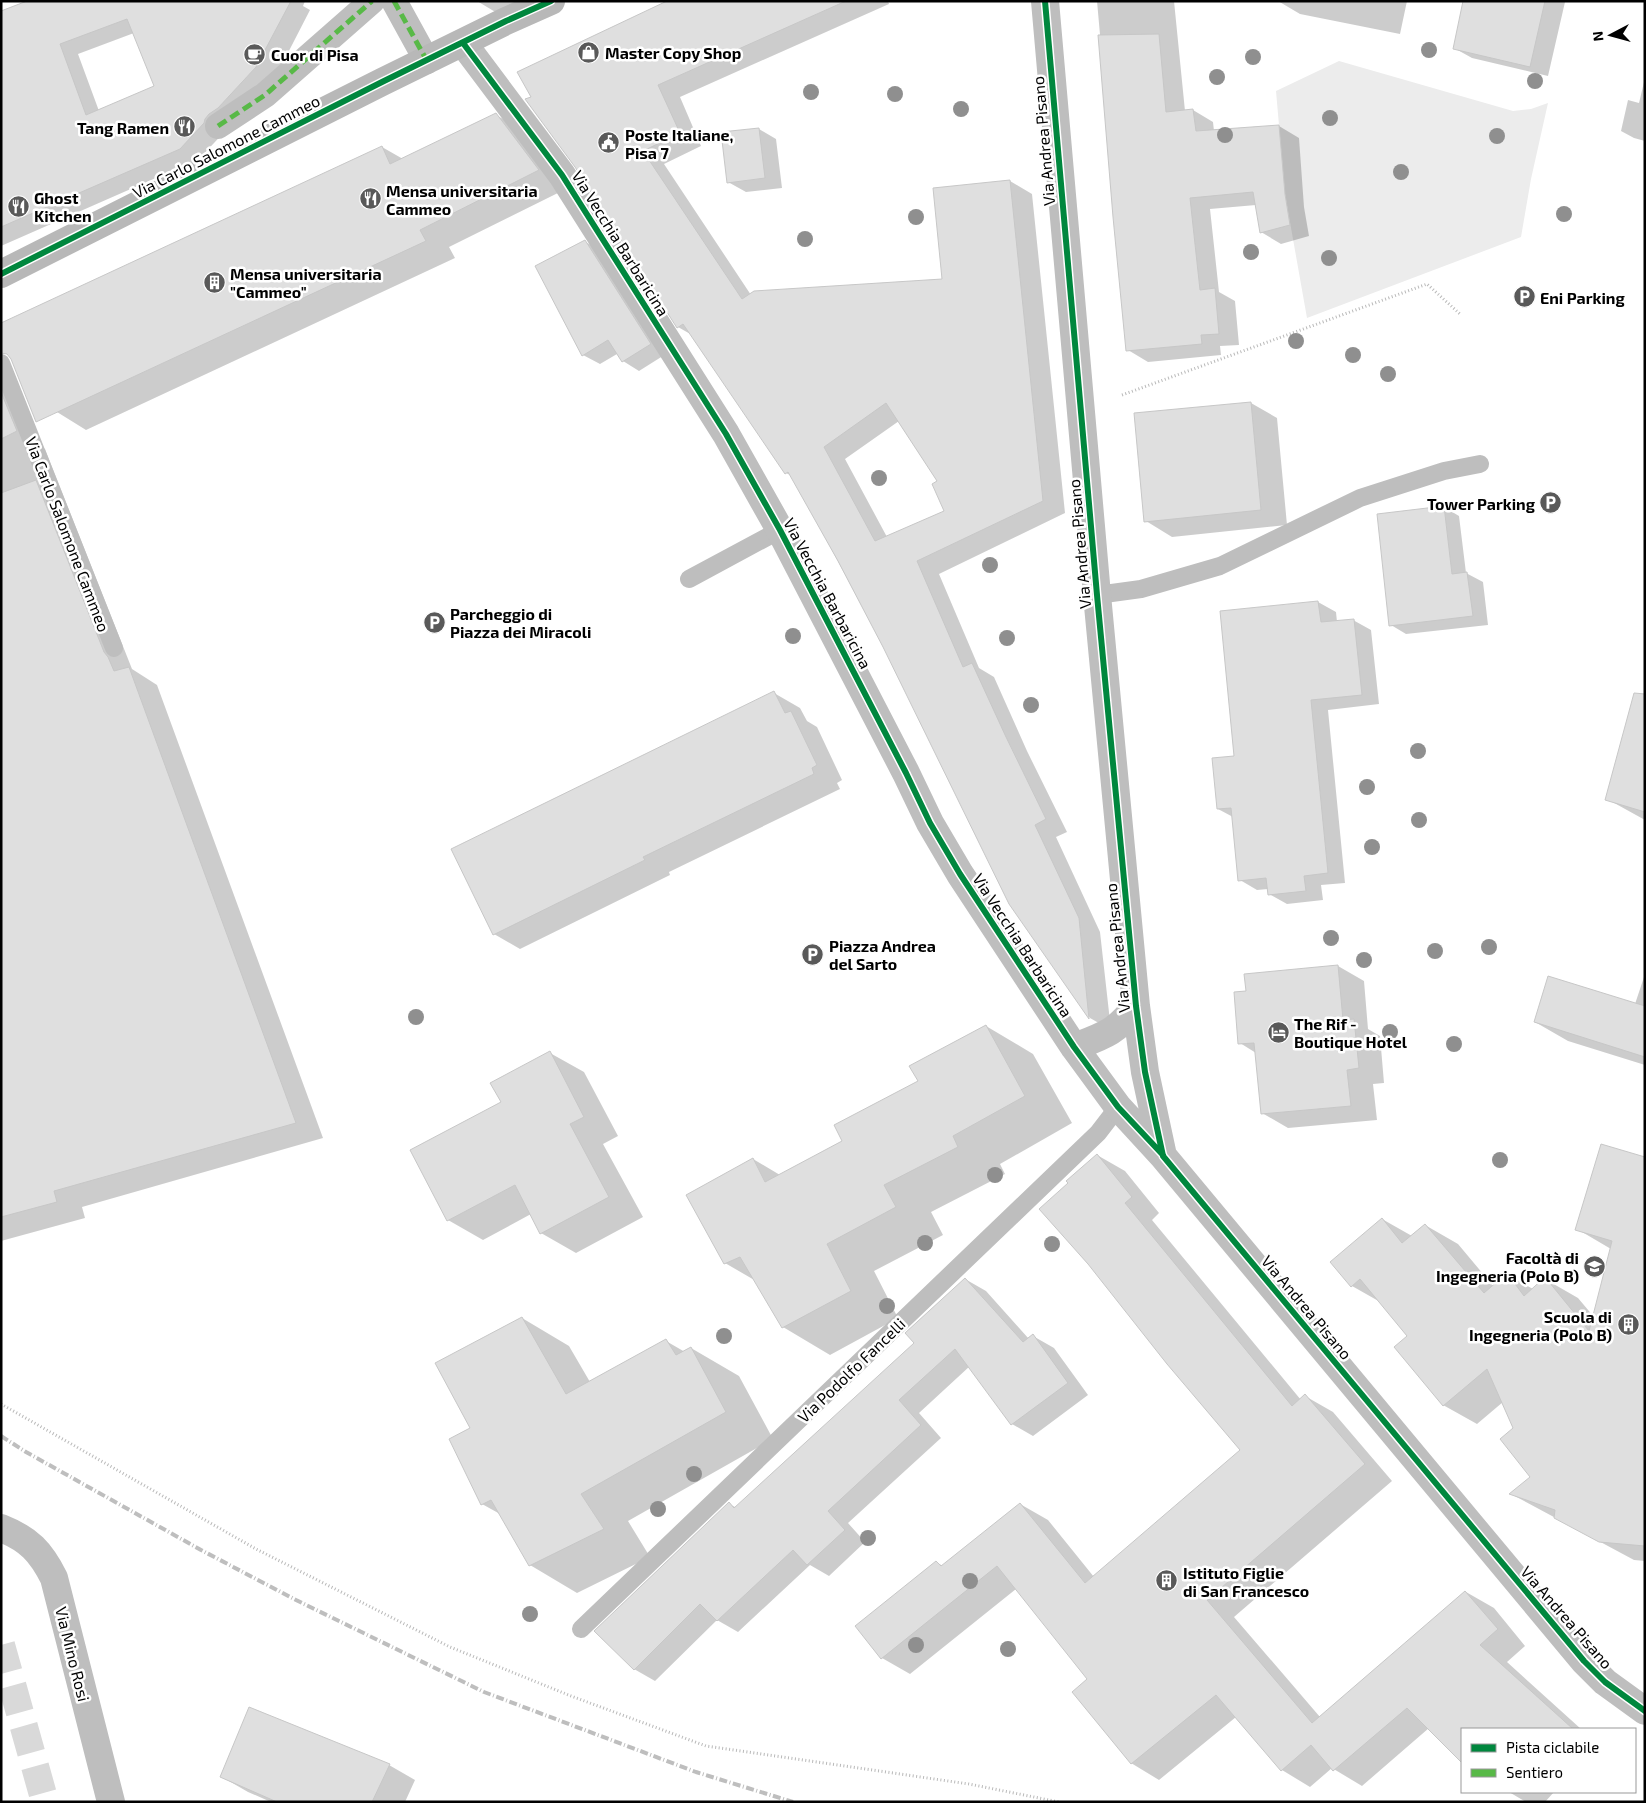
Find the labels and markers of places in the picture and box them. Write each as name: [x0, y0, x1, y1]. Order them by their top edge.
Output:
shop icon: Master Copy Shop: [577, 40, 601, 64]
cafe icon: Cuor di Pisa: [243, 42, 267, 66]
place label: Master Copy Shop: [605, 43, 741, 63]
place label: Cuor di Pisa: [271, 45, 359, 64]
restaurant icon: Tang Ramen: [173, 115, 197, 139]
place label: Tang Ramen: [77, 118, 169, 137]
place label: Poste Italiane, Pisa 7: [625, 125, 734, 162]
public building icon: Poste Italiane, Pisa 7: [597, 131, 621, 155]
place label: Mensa universitaria Cammeo: [386, 181, 538, 218]
restaurant icon: Mensa universitaria Cammeo: [358, 187, 382, 211]
place label: Ghost Kitchen: [34, 188, 92, 225]
restaurant icon: Ghost Kitchen: [6, 194, 30, 218]
place label: Mensa universitaria "Cammeo": [230, 264, 382, 301]
building icon: Mensa universitaria "Cammeo": [202, 270, 226, 294]
parking icon: Eni Parking: [1512, 285, 1536, 309]
place label: Eni Parking: [1540, 288, 1625, 307]
parking icon: Tower Parking: [1539, 491, 1563, 515]
place label: Tower Parking: [1427, 494, 1536, 513]
place label: Parcheggio di Piazza dei Miracoli: [450, 604, 591, 641]
parking icon: Parcheggio di Piazza dei Miracoli: [422, 610, 446, 634]
place label: Piazza Andrea del Sarto: [829, 936, 936, 973]
parking icon: Piazza Andrea del Sarto: [801, 942, 825, 966]
place label: The Rif - Boutique Hotel: [1294, 1014, 1408, 1051]
hotel icon: The Rif - Boutique Hotel: [1266, 1020, 1290, 1044]
place label: Facoltà di Ingegneria (Polo B): [1436, 1248, 1579, 1285]
school or university icon: Facoltà di Ingegneria (Polo B): [1583, 1254, 1607, 1278]
place label: Scuola di Ingegneria (Polo B): [1469, 1307, 1612, 1344]
building icon: Scuola di Ingegneria (Polo B): [1616, 1313, 1640, 1337]
place label: Istituto Figlie di San Francesco: [1183, 1563, 1309, 1600]
building icon: Istituto Figlie di San Francesco: [1155, 1569, 1179, 1593]

